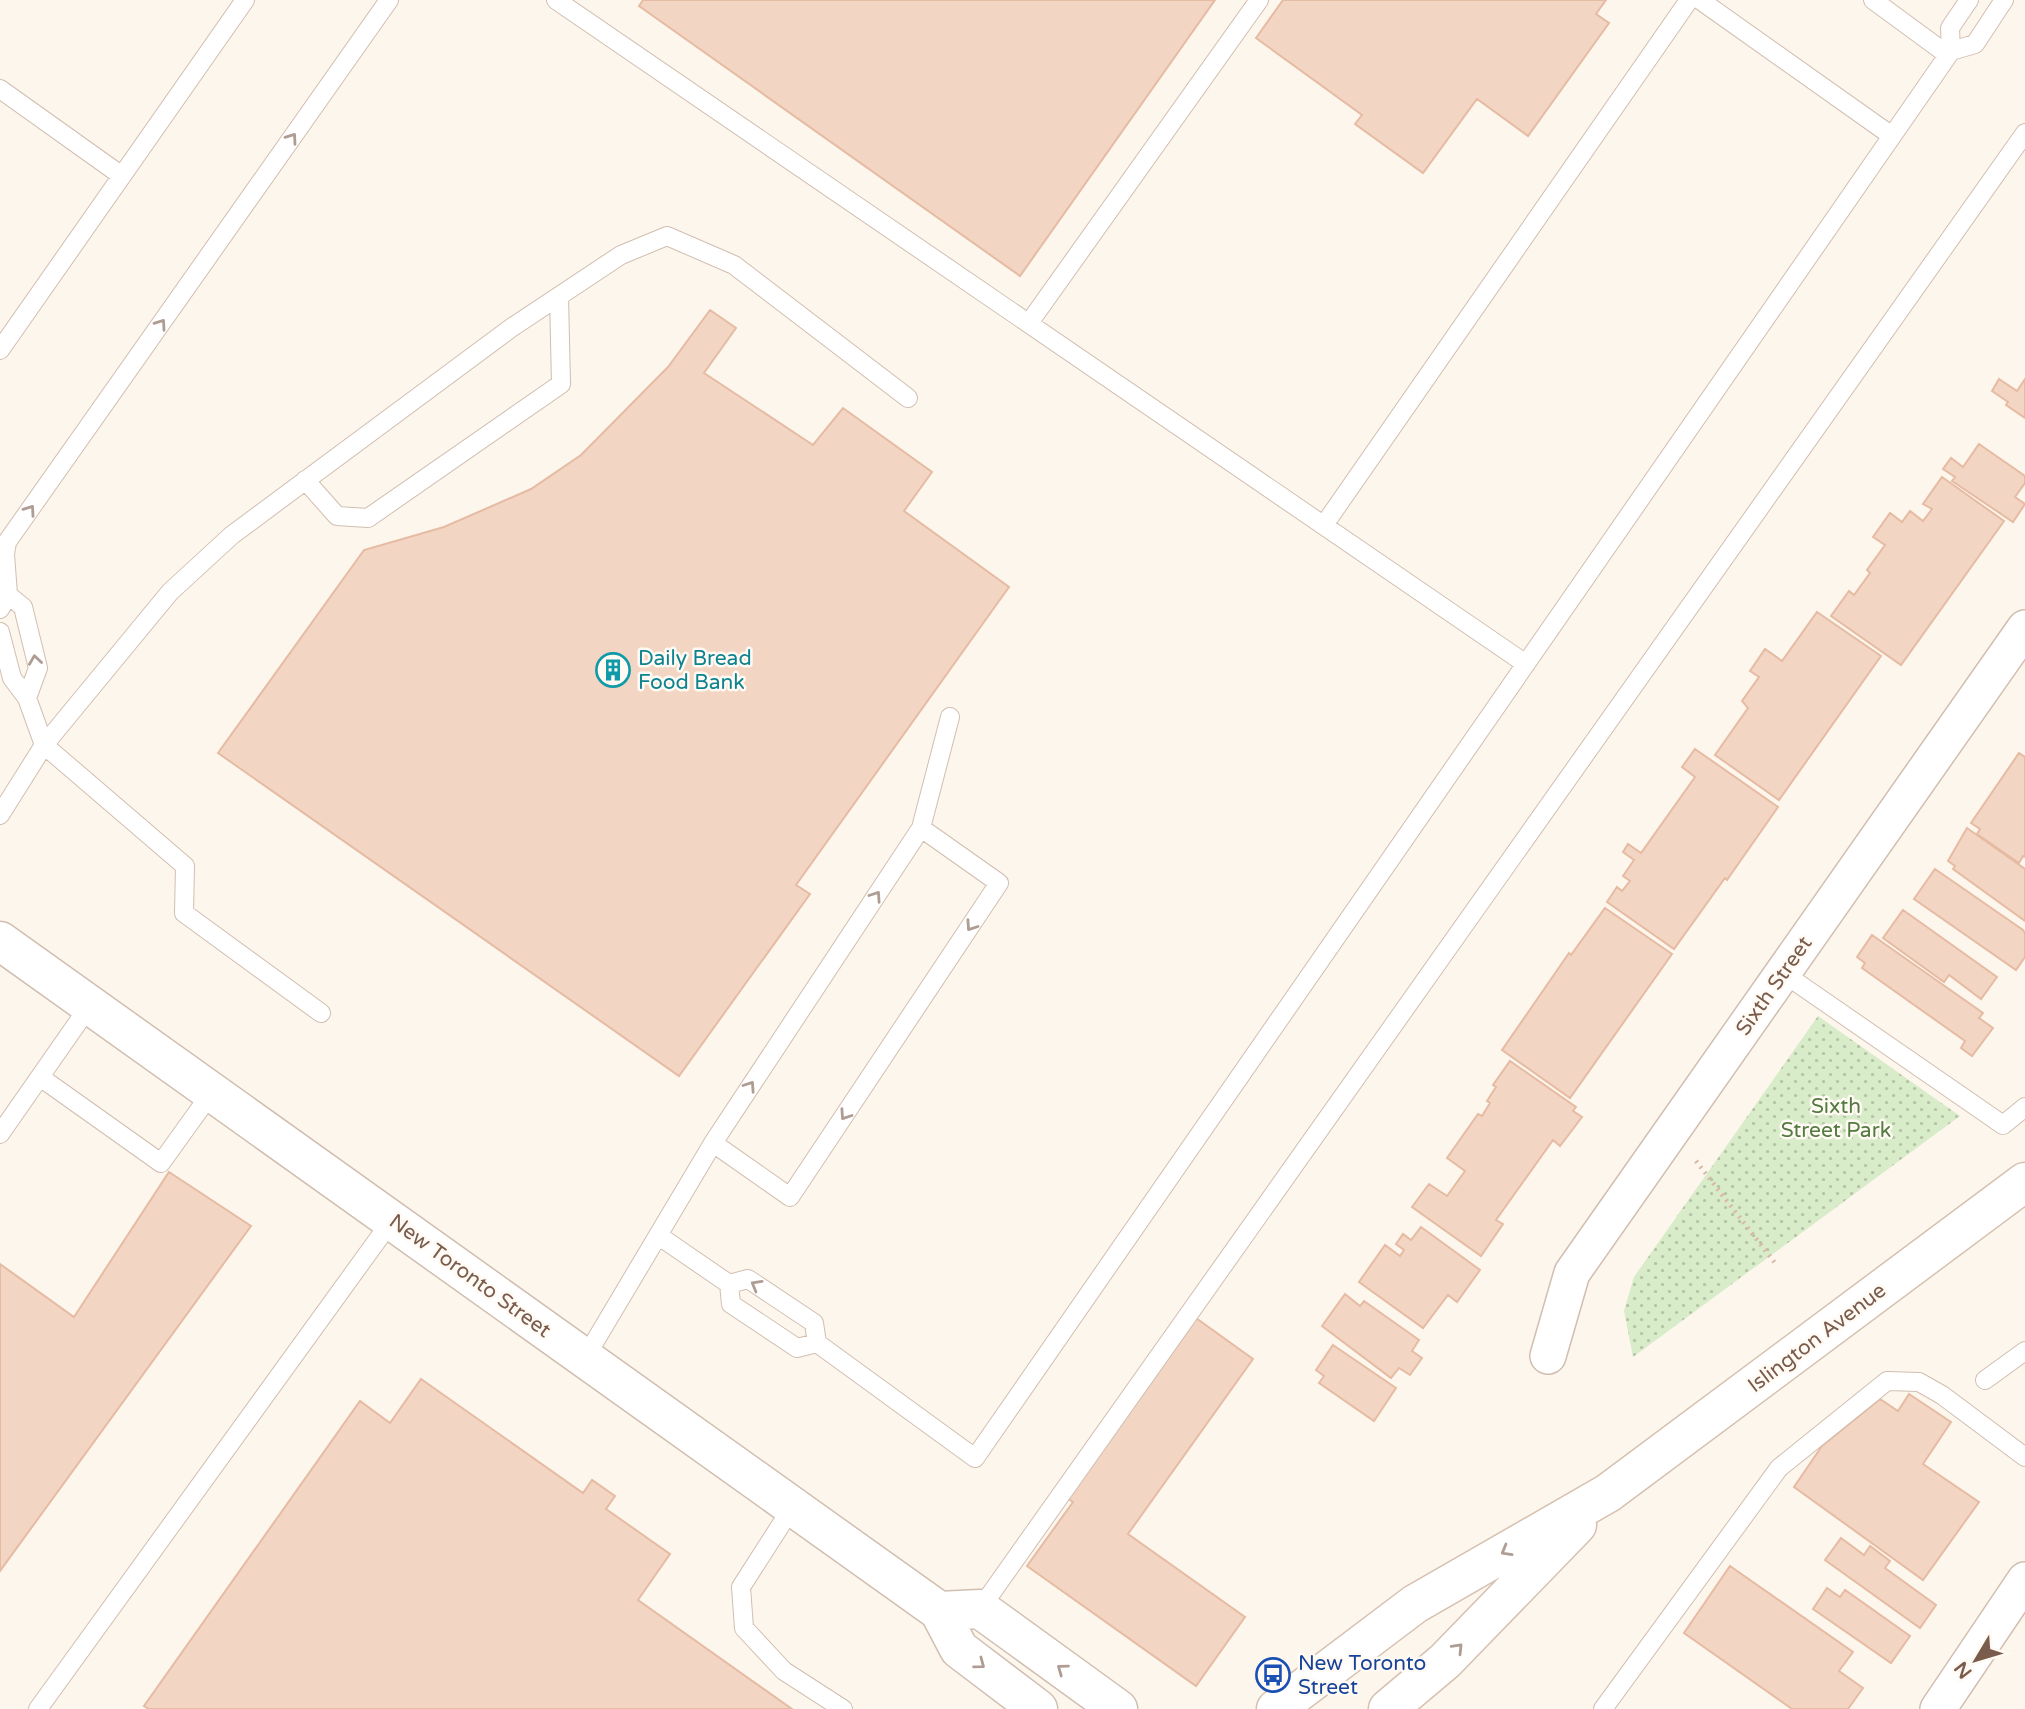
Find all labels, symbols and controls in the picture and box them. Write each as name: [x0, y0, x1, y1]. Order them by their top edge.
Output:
one-way arrow: [284, 133, 296, 146]
one-way arrow: [153, 319, 165, 332]
one-way arrow: [22, 505, 34, 518]
place label: Daily Bread Food Bank: [638, 646, 752, 695]
building icon: Daily Bread Food Bank: [594, 651, 632, 689]
one-way arrow: [28, 654, 43, 666]
one-way arrow: [868, 891, 880, 904]
one-way arrow: [966, 918, 979, 931]
street label: Sixth Street: [1731, 931, 1817, 1041]
one-way arrow: [742, 1080, 755, 1093]
park label: Sixth Street Park: [1781, 1094, 1891, 1143]
one-way arrow: [841, 1107, 853, 1120]
street label: New Toronto Street: [384, 1209, 556, 1343]
street label: Islington Avenue: [1743, 1278, 1891, 1398]
one-way arrow: [751, 1280, 764, 1293]
one-way arrow: [1501, 1543, 1514, 1556]
north arrow: [1941, 1625, 2011, 1695]
one-way arrow: [1449, 1643, 1462, 1656]
place label: New Toronto Street: [1298, 1651, 1426, 1700]
one-way arrow: [972, 1656, 984, 1669]
bus stop icon: New Toronto Street: [1254, 1656, 1292, 1694]
text: N: [1950, 1657, 1977, 1683]
one-way arrow: [1058, 1665, 1070, 1677]

